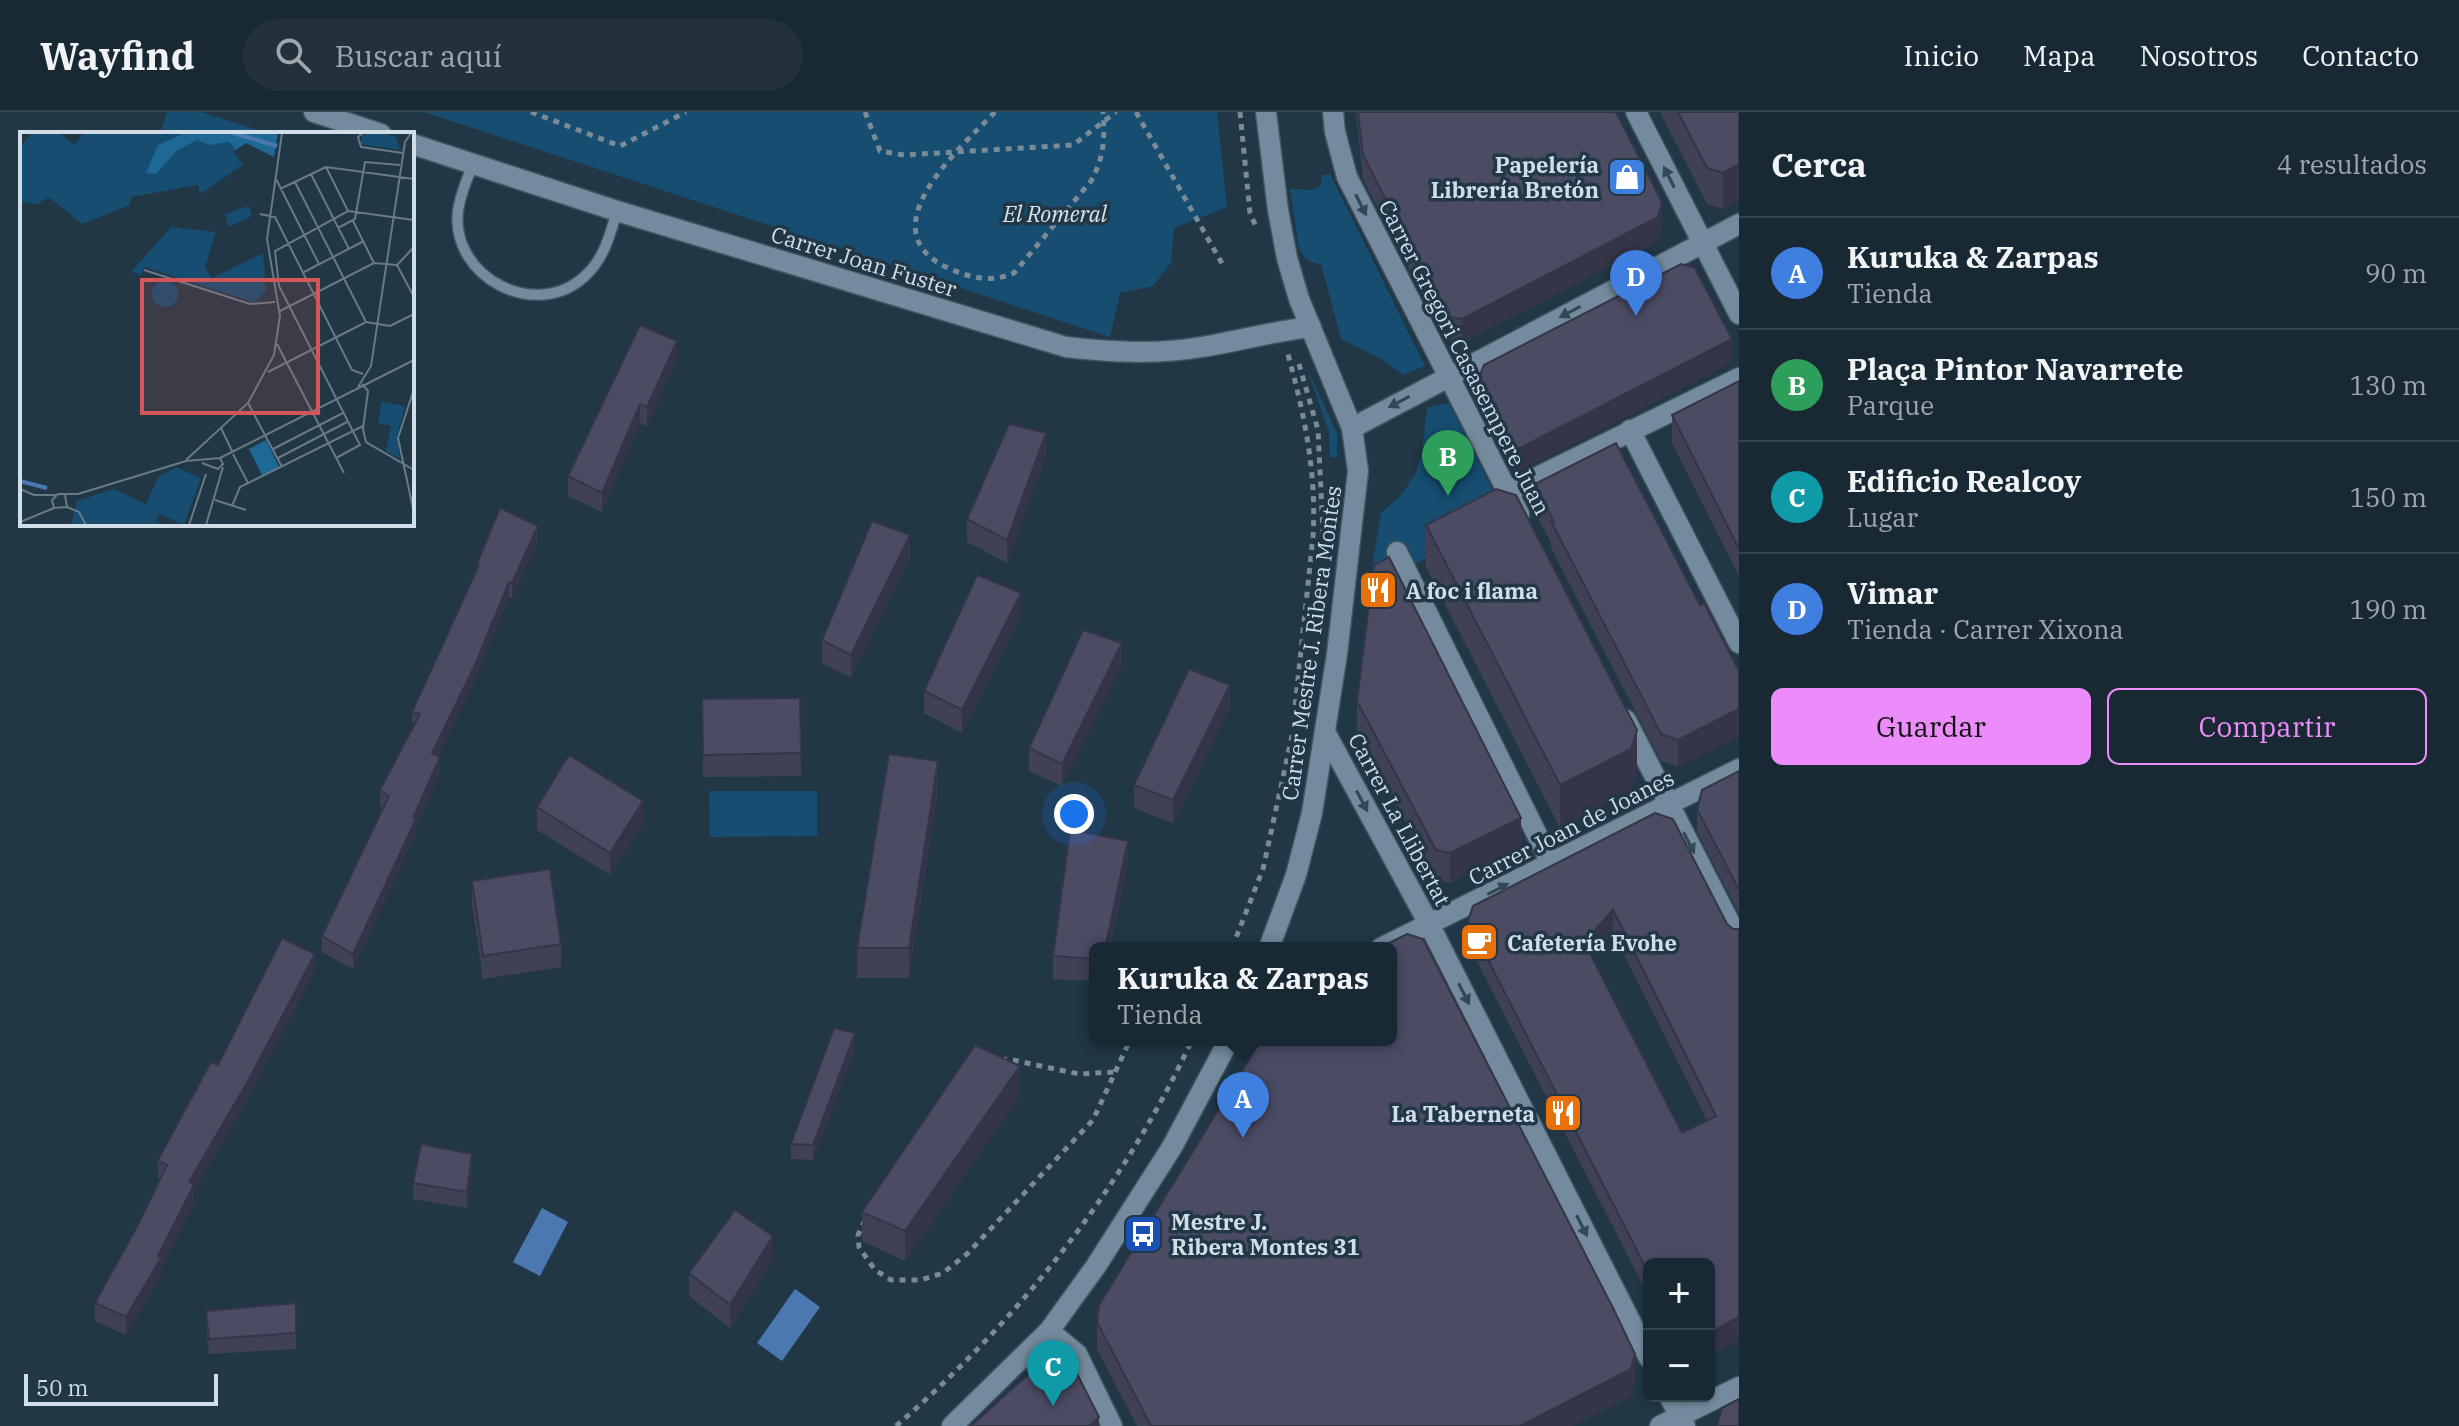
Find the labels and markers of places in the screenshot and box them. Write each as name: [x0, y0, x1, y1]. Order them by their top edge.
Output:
place label: Papelería Librería Bretón: [1431, 150, 1599, 204]
shop icon: Papelería Librería Bretón: [1606, 156, 1648, 198]
pin: D: [1610, 250, 1662, 316]
pin: B: [1422, 430, 1474, 496]
restaurant icon: A foc i flama: [1357, 569, 1399, 611]
place label: A foc i flama: [1406, 576, 1538, 605]
cafe icon: Cafetería Evohe: [1458, 921, 1500, 963]
place label: Cafetería Evohe: [1507, 928, 1677, 957]
pin: A: [1217, 1072, 1269, 1138]
restaurant icon: La Taberneta: [1542, 1092, 1584, 1134]
place label: La Taberneta: [1391, 1099, 1535, 1128]
place label: Mestre J. Ribera Montes 31: [1171, 1207, 1360, 1261]
bus stop icon: Mestre J. Ribera Montes 31: [1122, 1213, 1164, 1255]
pin: C: [1027, 1340, 1079, 1406]

